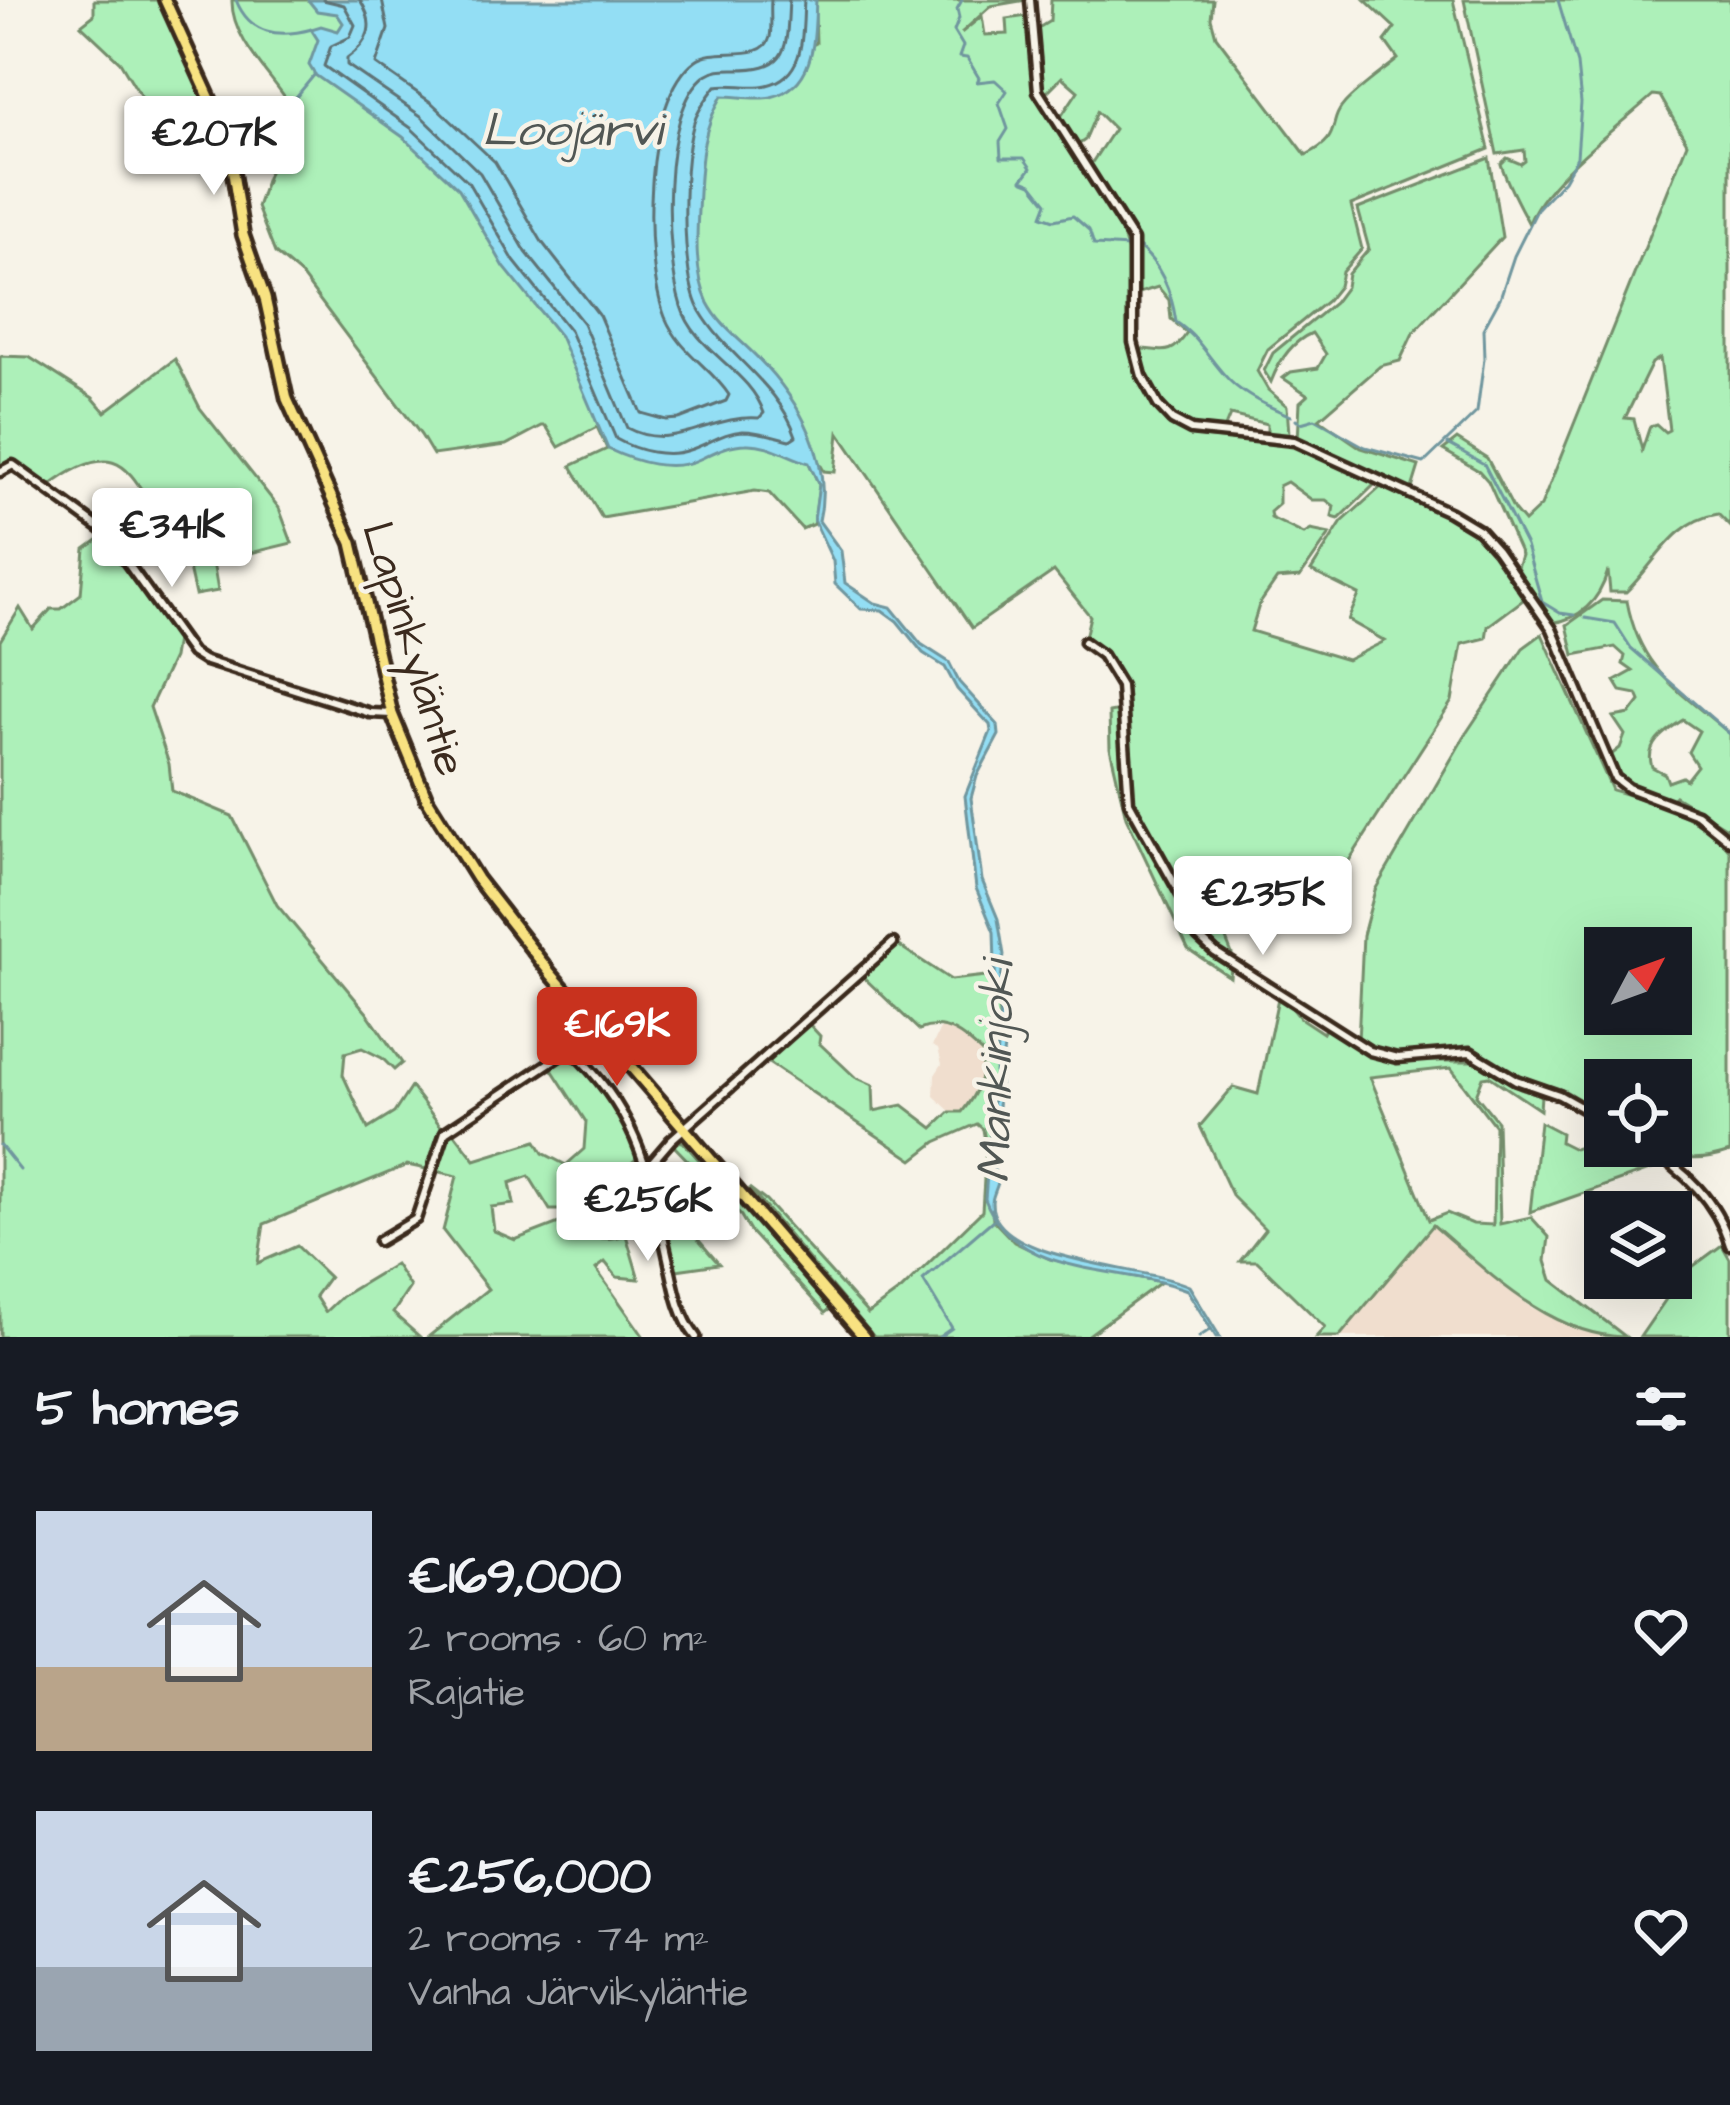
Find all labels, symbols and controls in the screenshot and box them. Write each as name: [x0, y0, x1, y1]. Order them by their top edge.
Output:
pin: €207K: [130, 96, 298, 198]
water label: Loojärvi: [483, 98, 667, 164]
text: €207K: [151, 108, 277, 162]
pin: €341K: [88, 488, 256, 590]
text: €341K: [119, 500, 225, 554]
street label: Lapinkyläntie: [344, 514, 481, 784]
pin: €235K: [1179, 856, 1347, 958]
text: €235K: [1201, 868, 1325, 922]
north arrow: [1584, 927, 1692, 1035]
map controls: [1584, 927, 1692, 1299]
water label: Mankinjoki: [962, 955, 1032, 1183]
pin: €169K: [533, 987, 701, 1089]
text: €169K: [564, 999, 670, 1053]
button: locate: [1584, 1059, 1692, 1167]
pin: €256K: [564, 1162, 732, 1264]
text: €256K: [584, 1174, 713, 1228]
button: layers: [1584, 1191, 1692, 1299]
text: 5 homes: [36, 1374, 239, 1445]
icon: filters: [1628, 1376, 1694, 1442]
text: €169,000: [408, 1542, 622, 1613]
icon: home: [132, 1559, 276, 1703]
icon: heart: [1628, 1598, 1694, 1664]
text: 2 rooms · 60 m²: [408, 1613, 708, 1667]
text: Rajatie: [408, 1667, 525, 1721]
text: €256,000: [408, 1842, 651, 1913]
icon: home: [132, 1859, 276, 2003]
icon: heart: [1628, 1898, 1694, 1964]
text: 2 rooms · 74 m²: [408, 1913, 709, 1967]
text: Vanha Järvikyläntie: [408, 1967, 748, 2021]

